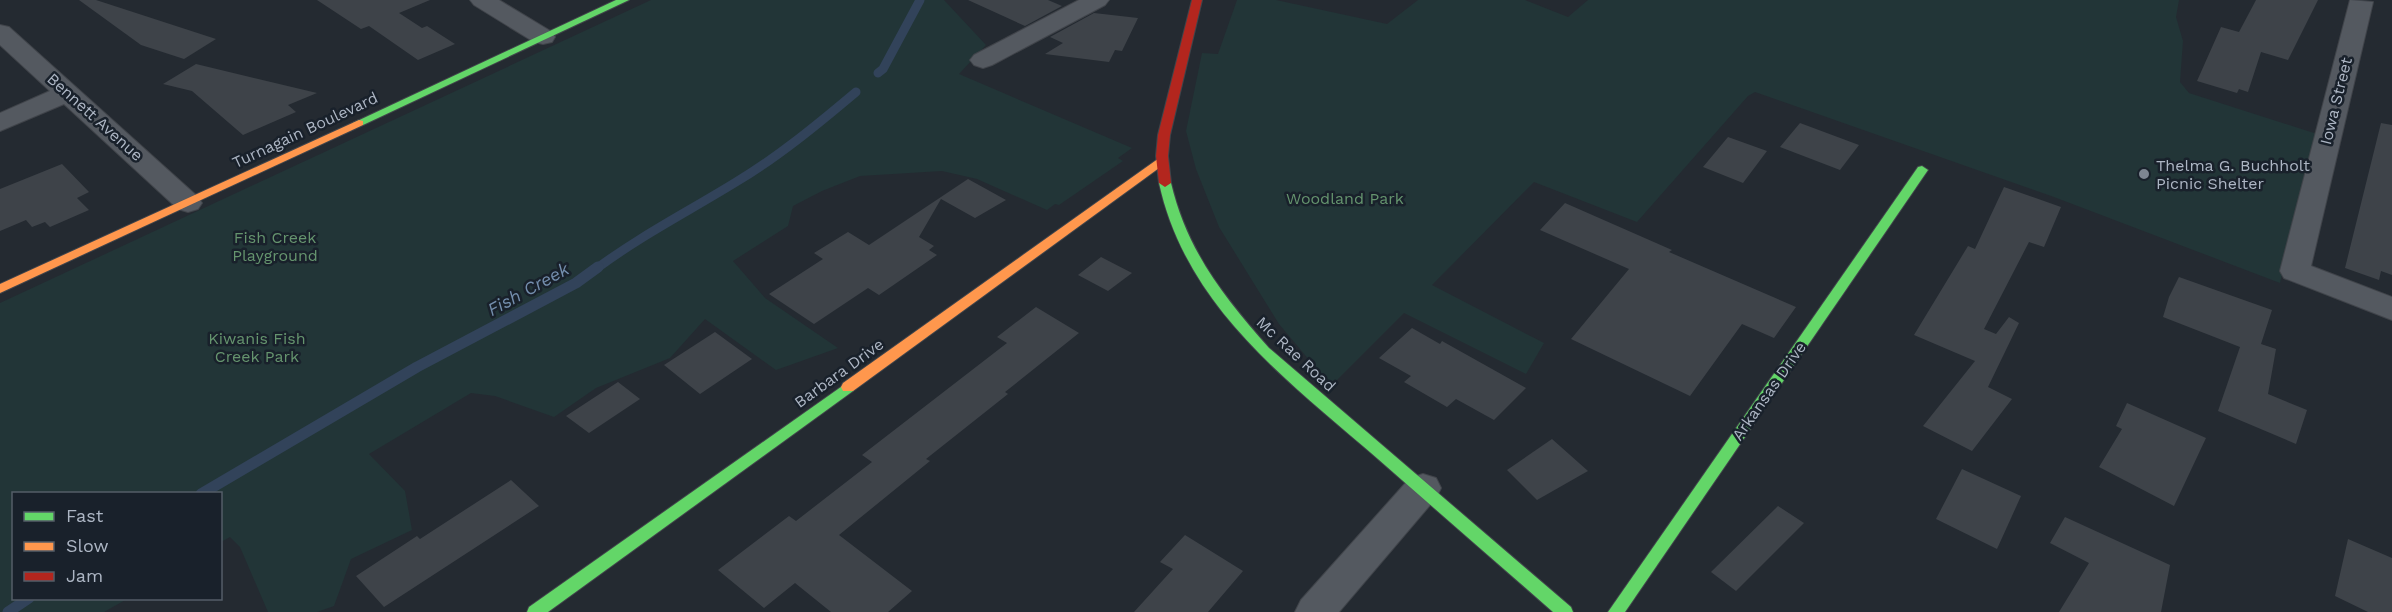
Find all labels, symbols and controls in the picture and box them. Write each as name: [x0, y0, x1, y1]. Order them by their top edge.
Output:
street label: Iowa Street: [2316, 55, 2356, 147]
street label: Bennett Avenue: [43, 69, 147, 165]
street label: Turnagain Boulevard: [229, 88, 381, 172]
place label: Thelma G. Buchholt Picnic Shelter: [2156, 156, 2310, 193]
marker: Thelma G. Buchholt Picnic Shelter: [2137, 167, 2151, 181]
park label: Woodland Park: [1286, 189, 1404, 208]
park label: Fish Creek Playground: [232, 228, 318, 265]
water label: Fish Creek: [483, 257, 574, 320]
street label: Mc Rae Road: [1252, 312, 1340, 396]
park label: Kiwanis Fish Creek Park: [208, 329, 306, 366]
street label: Barbara Drive: [791, 334, 887, 412]
street label: Arkansas Drive: [1728, 338, 1810, 444]
legend: [12, 492, 222, 600]
text: Fast: [66, 505, 104, 526]
text: Slow: [66, 535, 109, 556]
text: Jam: [66, 565, 103, 586]

